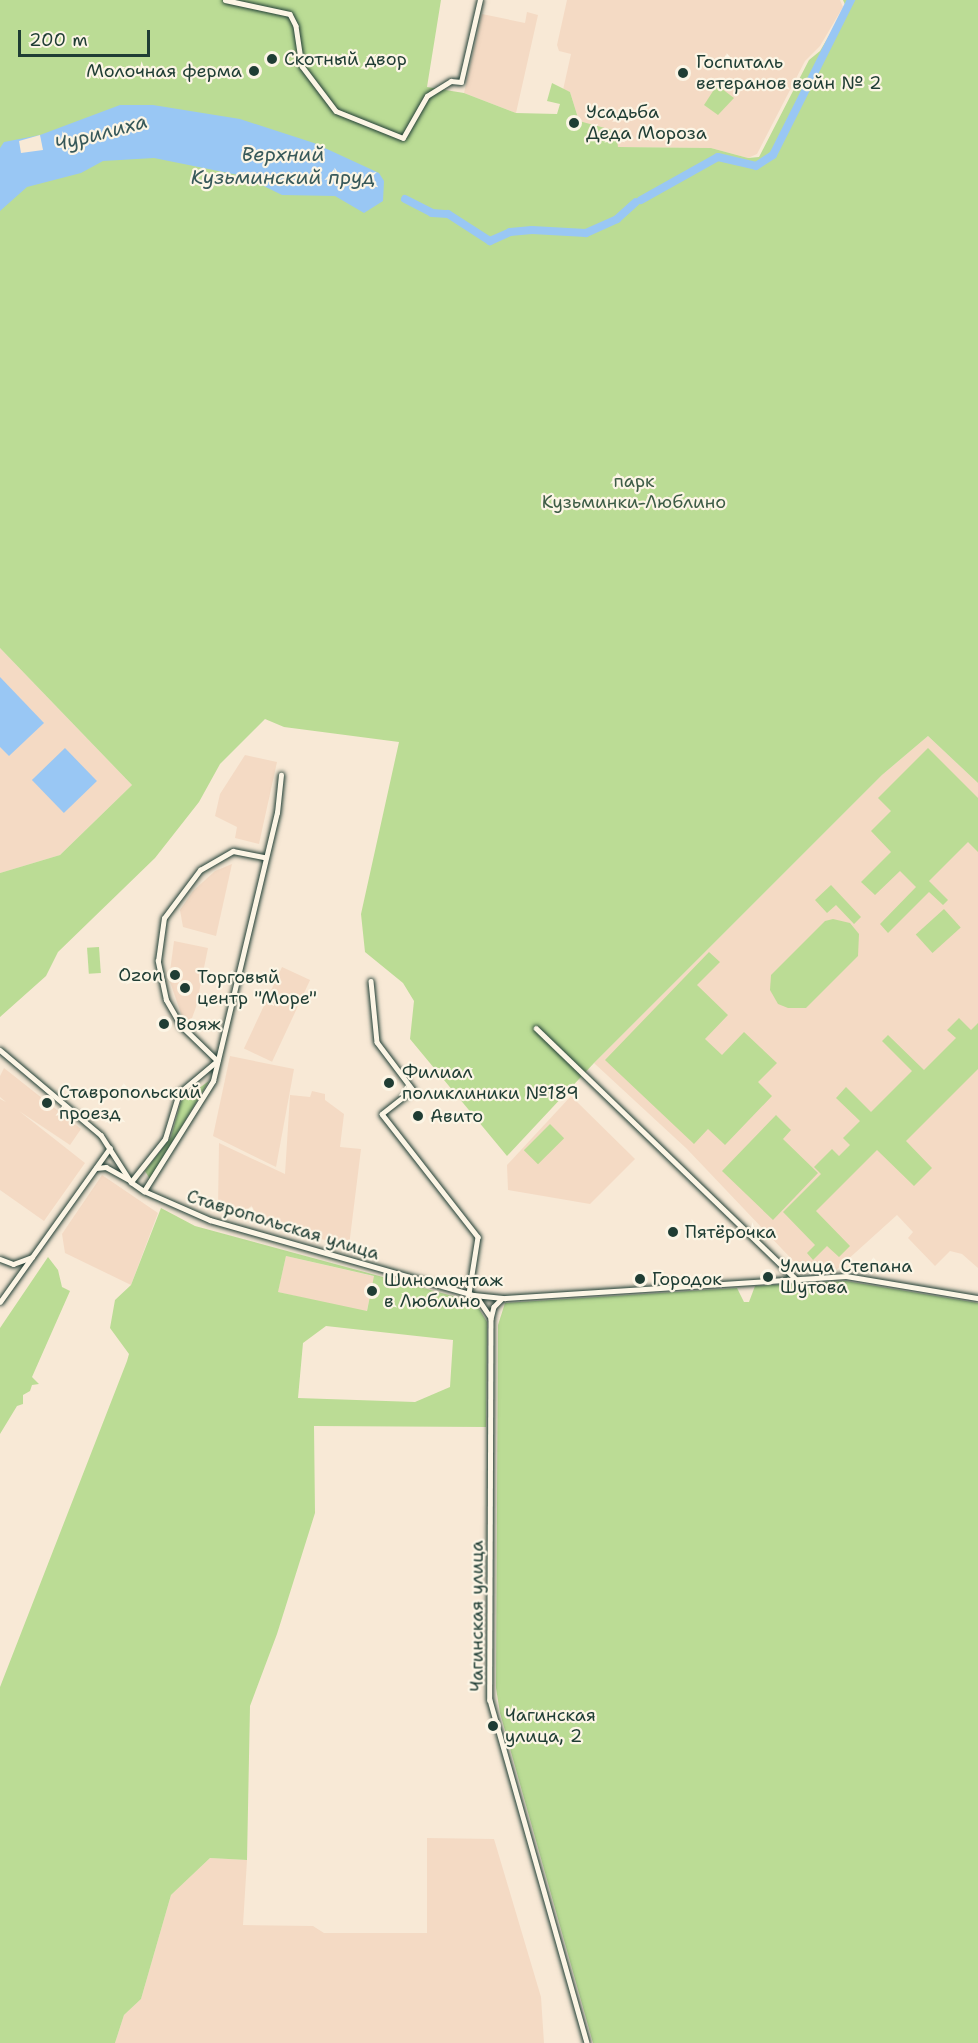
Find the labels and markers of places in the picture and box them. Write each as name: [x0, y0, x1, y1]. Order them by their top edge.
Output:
place label: Скотный двор: [284, 48, 407, 70]
marker: Скотный двор: [265, 52, 279, 66]
place label: Госпиталь ветеранов войн № 2: [696, 52, 882, 94]
place label: Молочная ферма: [86, 60, 242, 82]
marker: Молочная ферма: [247, 64, 261, 78]
marker: Госпиталь ветеранов войн № 2: [674, 64, 692, 82]
place label: Усадьба Деда Мороза: [586, 102, 707, 144]
marker: Усадьба Деда Мороза: [567, 116, 581, 130]
place label: Ozon: [118, 964, 163, 986]
place label: Торговый центр "Море": [197, 967, 317, 1010]
marker: Ozon: [168, 968, 182, 982]
marker: Торговый центр "Море": [178, 981, 192, 995]
place label: Вояж: [176, 1013, 221, 1035]
marker: Вояж: [157, 1017, 171, 1031]
place label: Филиал поликлиники №189: [402, 1062, 579, 1104]
marker: Филиал поликлиники №189: [380, 1074, 398, 1092]
place label: Ставропольский проезд: [59, 1082, 201, 1124]
marker: Ставропольский проезд: [40, 1096, 54, 1110]
place label: Авито: [430, 1105, 483, 1127]
marker: Авито: [411, 1109, 425, 1123]
place label: Пятёрочка: [685, 1221, 776, 1243]
marker: Пятёрочка: [666, 1225, 680, 1239]
place label: Улица Степана Шутова: [780, 1256, 912, 1298]
place label: Городок: [652, 1268, 722, 1290]
place label: Шиномонтаж в Люблино: [384, 1270, 503, 1312]
marker: Улица Степана Шутова: [761, 1270, 775, 1284]
marker: Городок: [633, 1272, 647, 1286]
marker: Шиномонтаж в Люблино: [365, 1284, 379, 1298]
place label: Чагинская улица, 2: [505, 1705, 596, 1748]
marker: Чагинская улица, 2: [486, 1719, 500, 1733]

